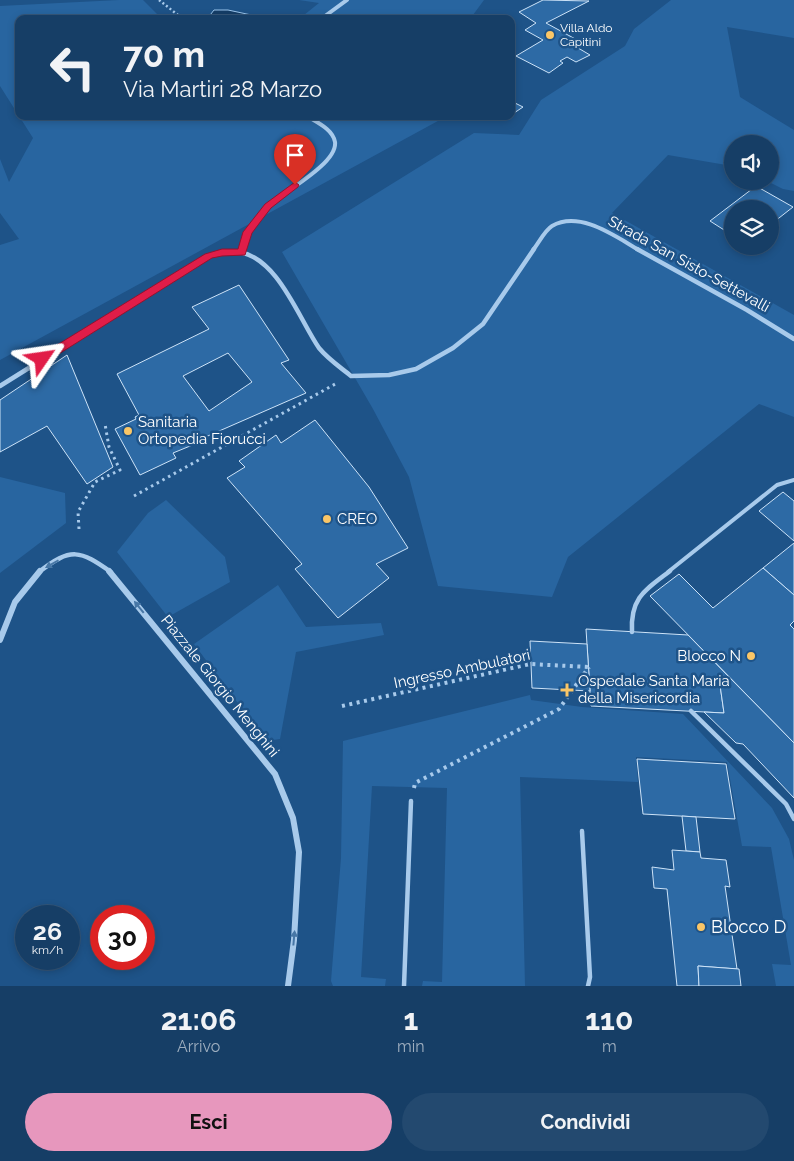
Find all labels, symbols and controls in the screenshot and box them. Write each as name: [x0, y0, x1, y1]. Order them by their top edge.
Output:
place label: Villa Aldo Capitini: [560, 21, 613, 49]
marker: Villa Aldo Capitini: [544, 29, 556, 41]
text: 70 m: [123, 34, 205, 75]
icon: left: [40, 35, 105, 100]
text: Via Martiri 28 Marzo: [123, 76, 322, 102]
pin: [274, 134, 316, 185]
map controls: [724, 135, 779, 255]
button: sound: [724, 135, 779, 190]
icon: arrive: [281, 141, 309, 169]
button: layers: [724, 200, 779, 255]
street label: Strada San Sisto-Settevalli: [605, 212, 773, 316]
position arrow: [15, 332, 67, 384]
place label: Sanitaria Ortopedia Fiorucci: [138, 413, 266, 448]
marker: Sanitaria Ortopedia Fiorucci: [122, 425, 134, 437]
place label: CREO: [337, 510, 377, 528]
marker: CREO: [321, 513, 333, 525]
one-way arrow: [45, 559, 58, 568]
one-way arrow: [134, 600, 145, 613]
street label: Piazzale Giorgio Menghini: [157, 611, 283, 761]
street label: Ingresso Ambulatori: [392, 646, 532, 692]
place label: Blocco N: [677, 647, 741, 665]
marker: Blocco N: [745, 650, 757, 662]
place label: Ospedale Santa Maria della Misericordia: [578, 672, 730, 707]
marker: Ospedale Santa Maria della Misericordia: [560, 683, 574, 697]
speed limit sign: 30: [90, 905, 155, 970]
text: 26: [33, 916, 62, 946]
place label: Blocco D: [711, 916, 786, 937]
marker: Blocco D: [695, 921, 707, 933]
one-way arrow: [290, 929, 298, 945]
text: km/h: [32, 943, 63, 957]
text: 21:06: [161, 1002, 236, 1037]
text: 1: [403, 1002, 418, 1037]
text: 110: [585, 1002, 633, 1037]
text: Arrivo: [177, 1037, 220, 1056]
text: min: [397, 1037, 425, 1056]
text: m: [602, 1037, 617, 1056]
button: Esci: [25, 1093, 392, 1151]
button: Condividi: [402, 1093, 769, 1151]

